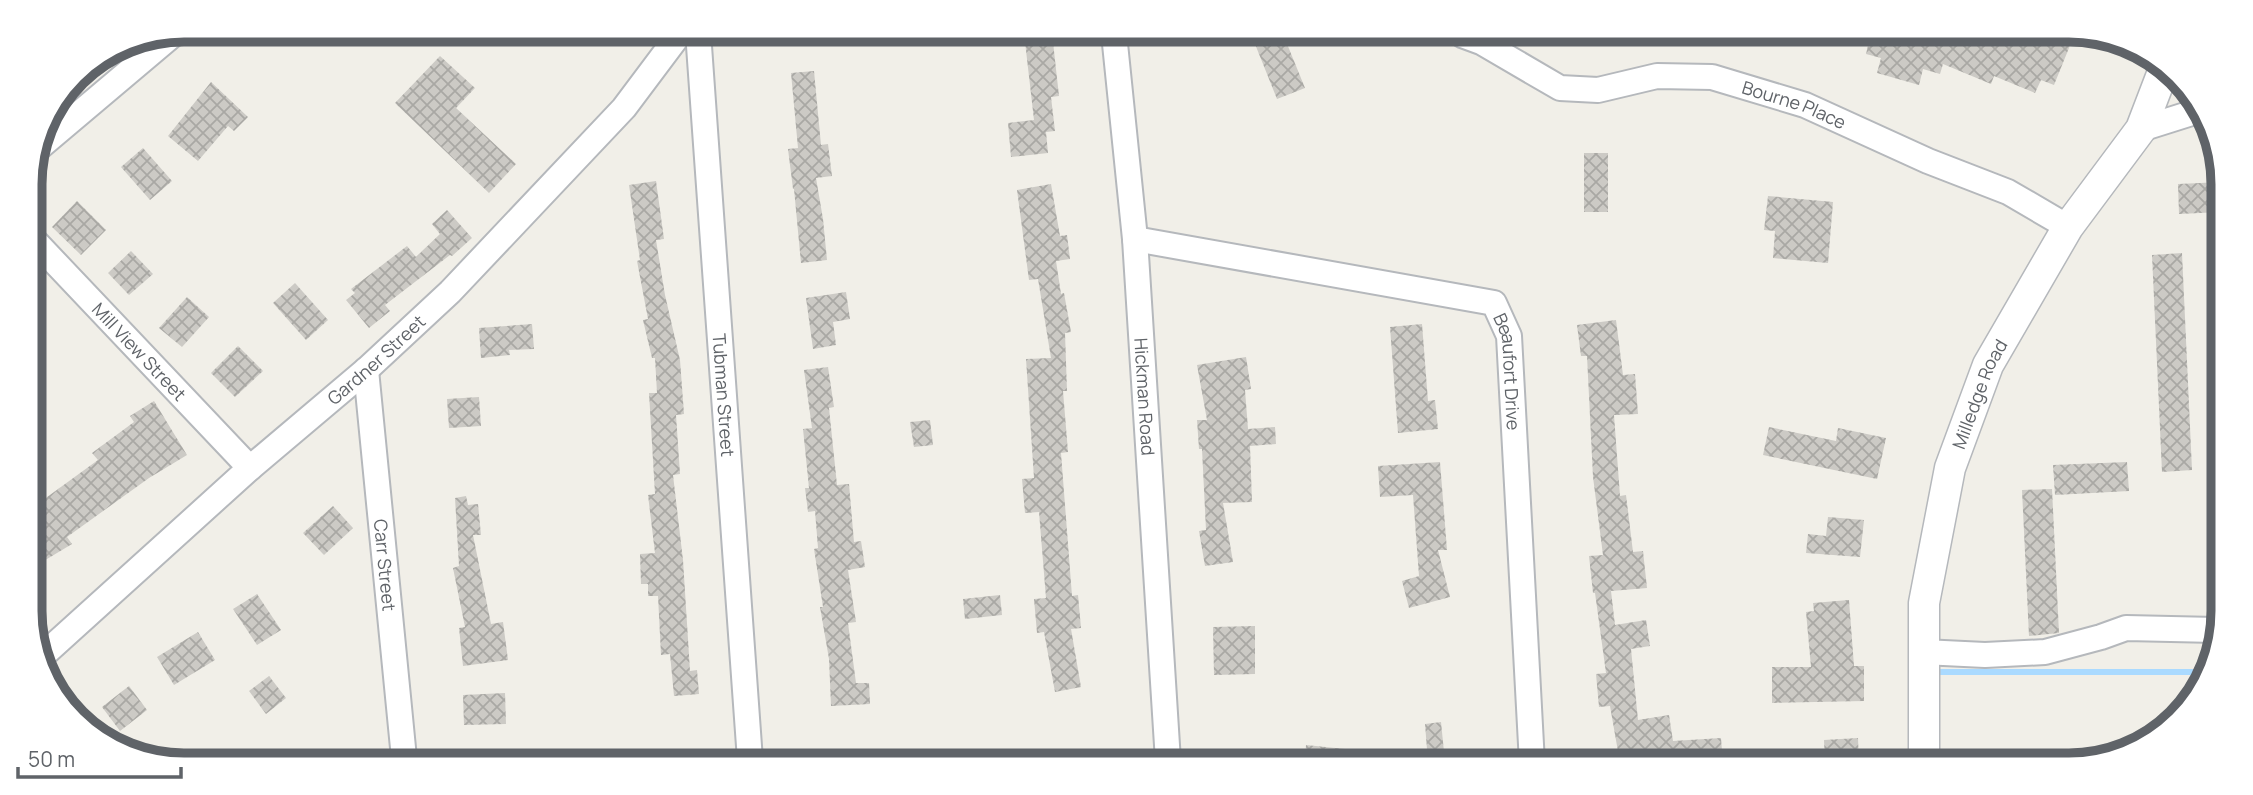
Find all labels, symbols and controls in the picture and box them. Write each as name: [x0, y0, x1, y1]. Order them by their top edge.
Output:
street label: Bourne Place: [1739, 75, 1850, 134]
street label: Mill View Street: [87, 297, 192, 406]
street label: Gardner Street: [322, 309, 430, 410]
street label: Beaufort Drive: [1488, 309, 1526, 431]
street label: Tubman Street: [708, 333, 740, 458]
street label: Milledge Road: [1946, 335, 2012, 452]
street label: Hickman Road: [1129, 337, 1161, 456]
street label: Carr Street: [369, 518, 402, 612]
scale bar: [18, 736, 180, 780]
text: 50 m: [28, 745, 75, 773]

